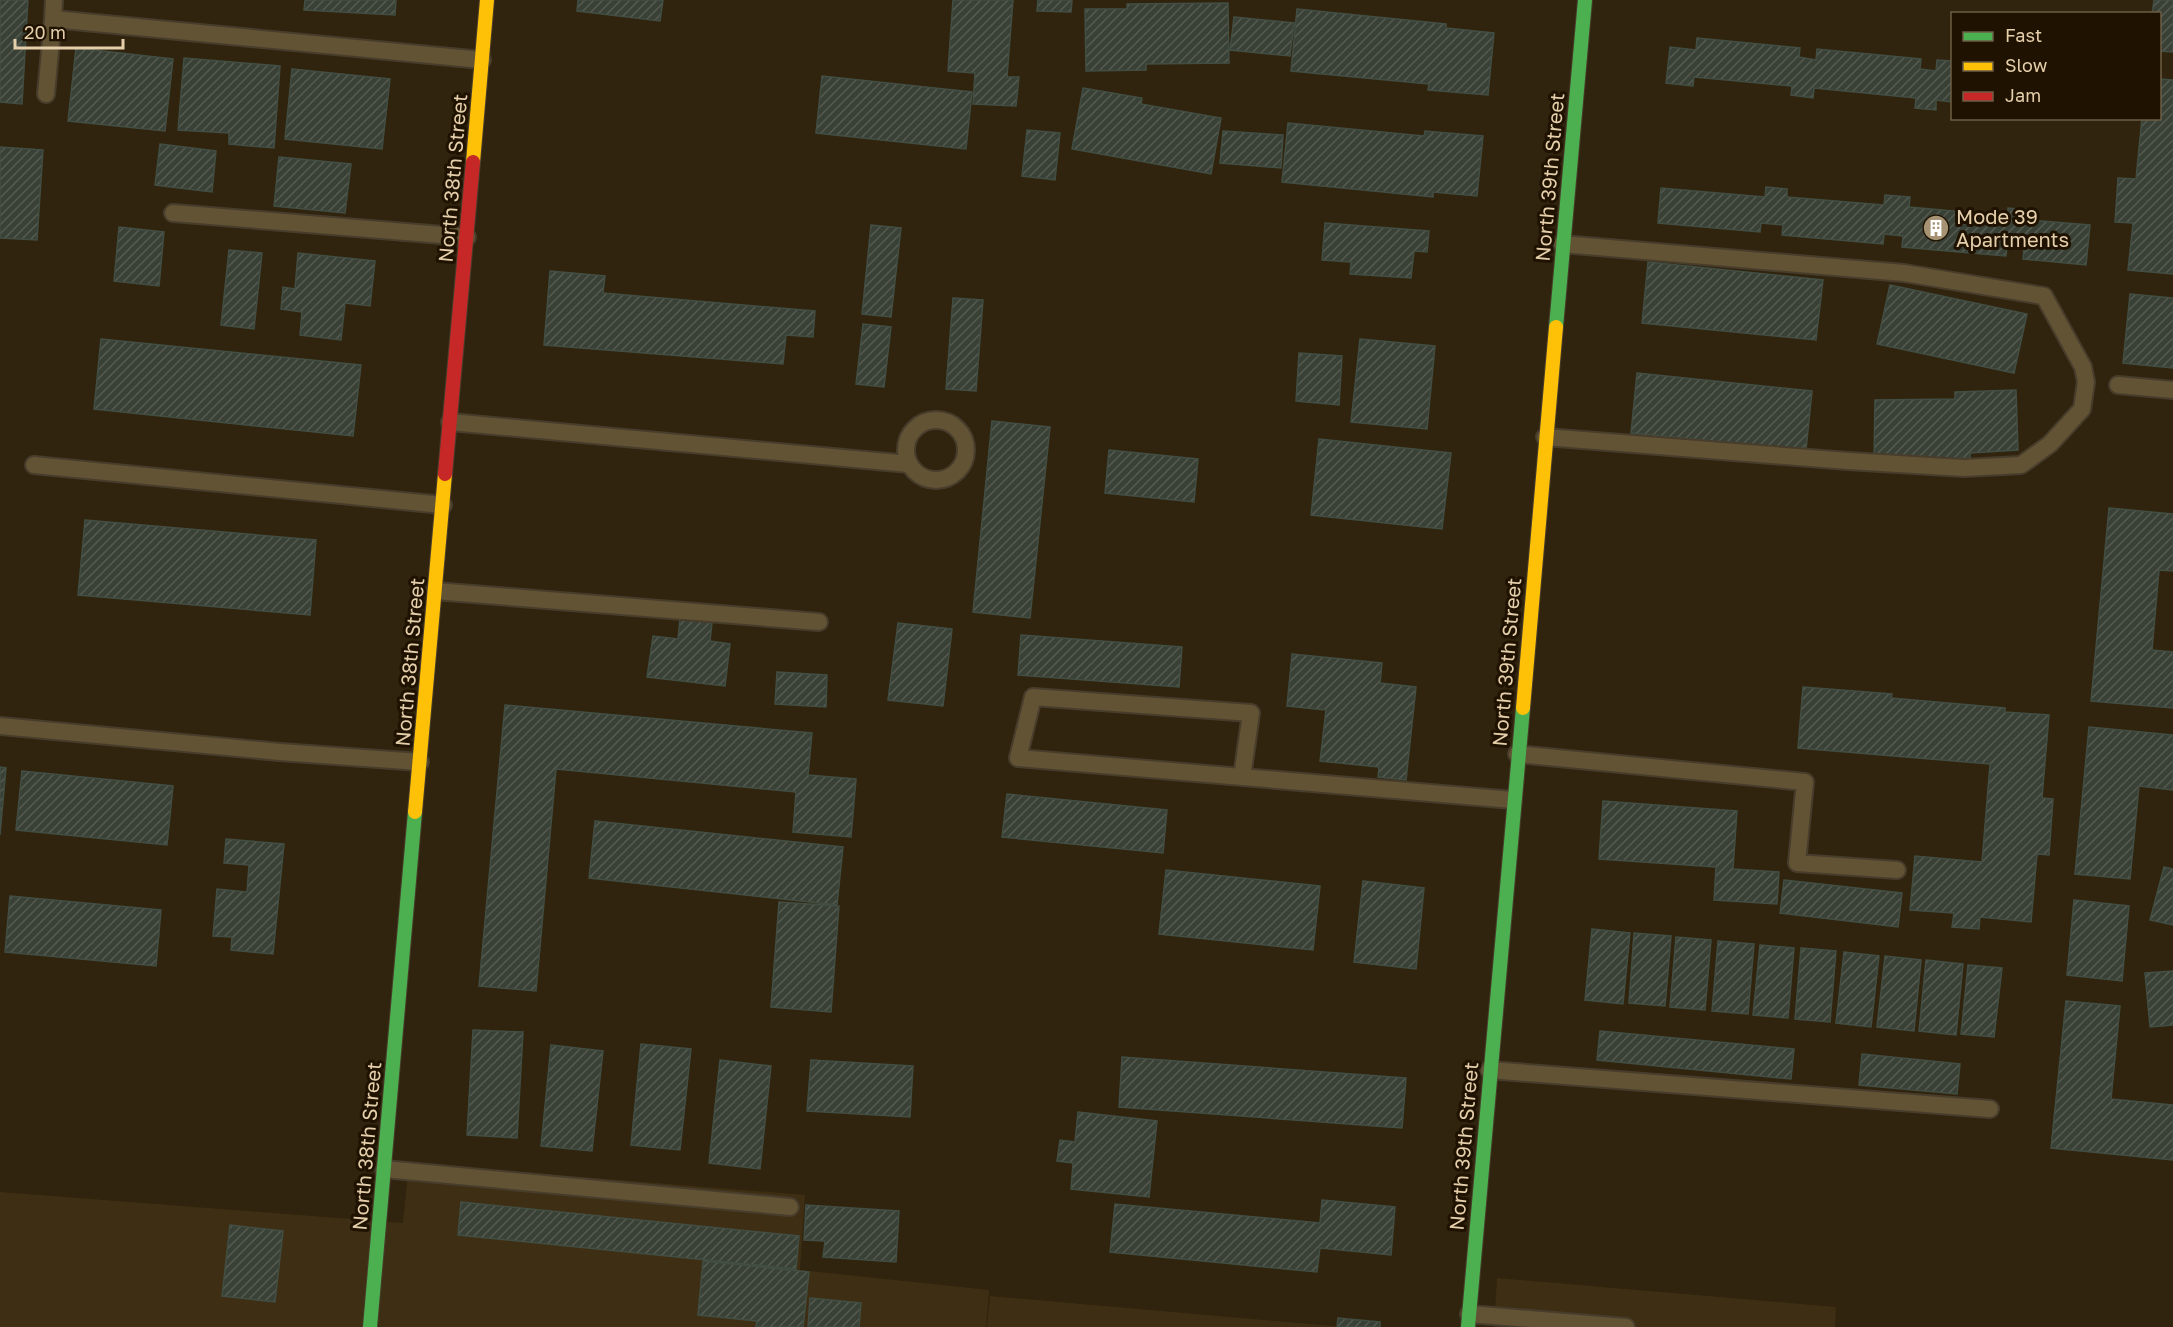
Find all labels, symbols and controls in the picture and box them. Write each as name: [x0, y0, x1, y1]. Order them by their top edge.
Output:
scale bar: [15, 12, 123, 50]
legend: [1951, 12, 2161, 120]
text: 20 m: [24, 21, 66, 43]
text: Fast: [2005, 24, 2042, 46]
text: Slow: [2005, 54, 2048, 76]
text: Jam: [2005, 84, 2041, 106]
street label: North 39th Street: [1530, 92, 1568, 262]
street label: North 38th Street: [433, 93, 471, 263]
place label: Mode 39 Apartments: [1956, 204, 2069, 251]
building icon: Mode 39 Apartments: [1921, 213, 1951, 243]
street label: North 38th Street: [390, 577, 428, 747]
street label: North 39th Street: [1487, 577, 1525, 747]
street label: North 38th Street: [347, 1061, 385, 1231]
street label: North 39th Street: [1444, 1061, 1482, 1231]

